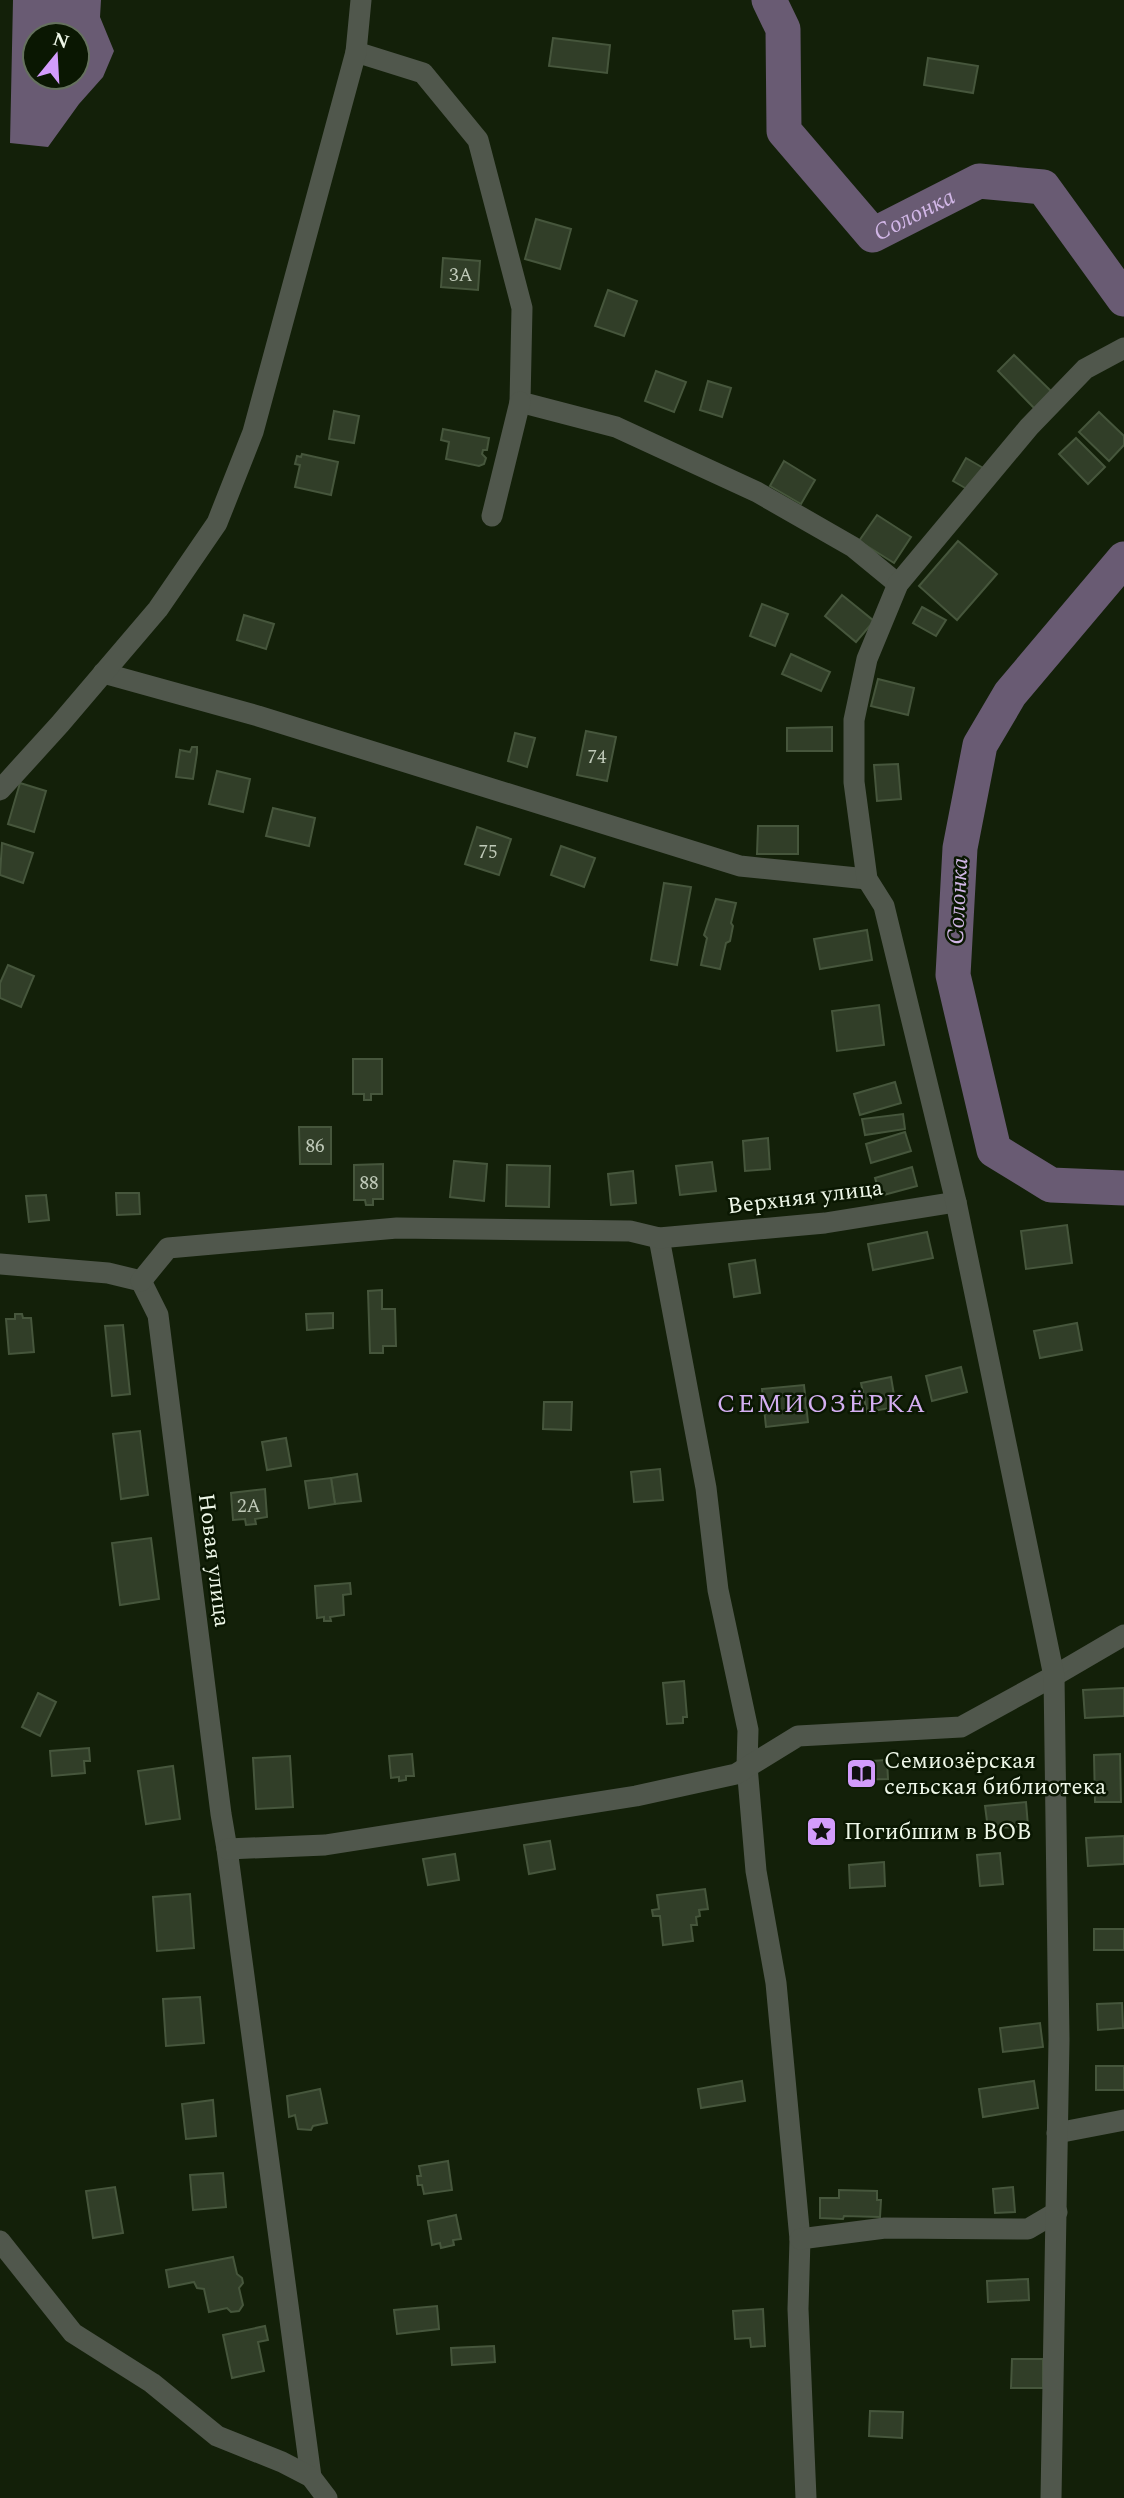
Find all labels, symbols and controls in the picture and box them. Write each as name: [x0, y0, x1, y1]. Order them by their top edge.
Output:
north arrow: [21, 21, 91, 91]
text: N: [49, 25, 73, 57]
water label: Солонка: [867, 179, 961, 251]
house number: 3А: [449, 261, 473, 290]
house number: 74: [587, 743, 607, 772]
house number: 75: [478, 838, 498, 867]
water label: Солонка: [938, 856, 978, 946]
house number: 86: [305, 1132, 325, 1161]
house number: 88: [359, 1169, 379, 1198]
street label: Верхняя улица: [725, 1171, 885, 1224]
district label: СЕМИОЗЁРКА: [717, 1384, 927, 1424]
street label: Новая улица: [188, 1491, 239, 1629]
house number: 2А: [237, 1492, 261, 1521]
place label: Семиозёрская сельская библиотека: [884, 1744, 1106, 1805]
library icon: Семиозёрская сельская библиотека: [844, 1756, 878, 1790]
place icon: Погибшим в ВОВ: [804, 1814, 838, 1848]
place label: Погибшим в ВОВ: [844, 1815, 1031, 1850]

